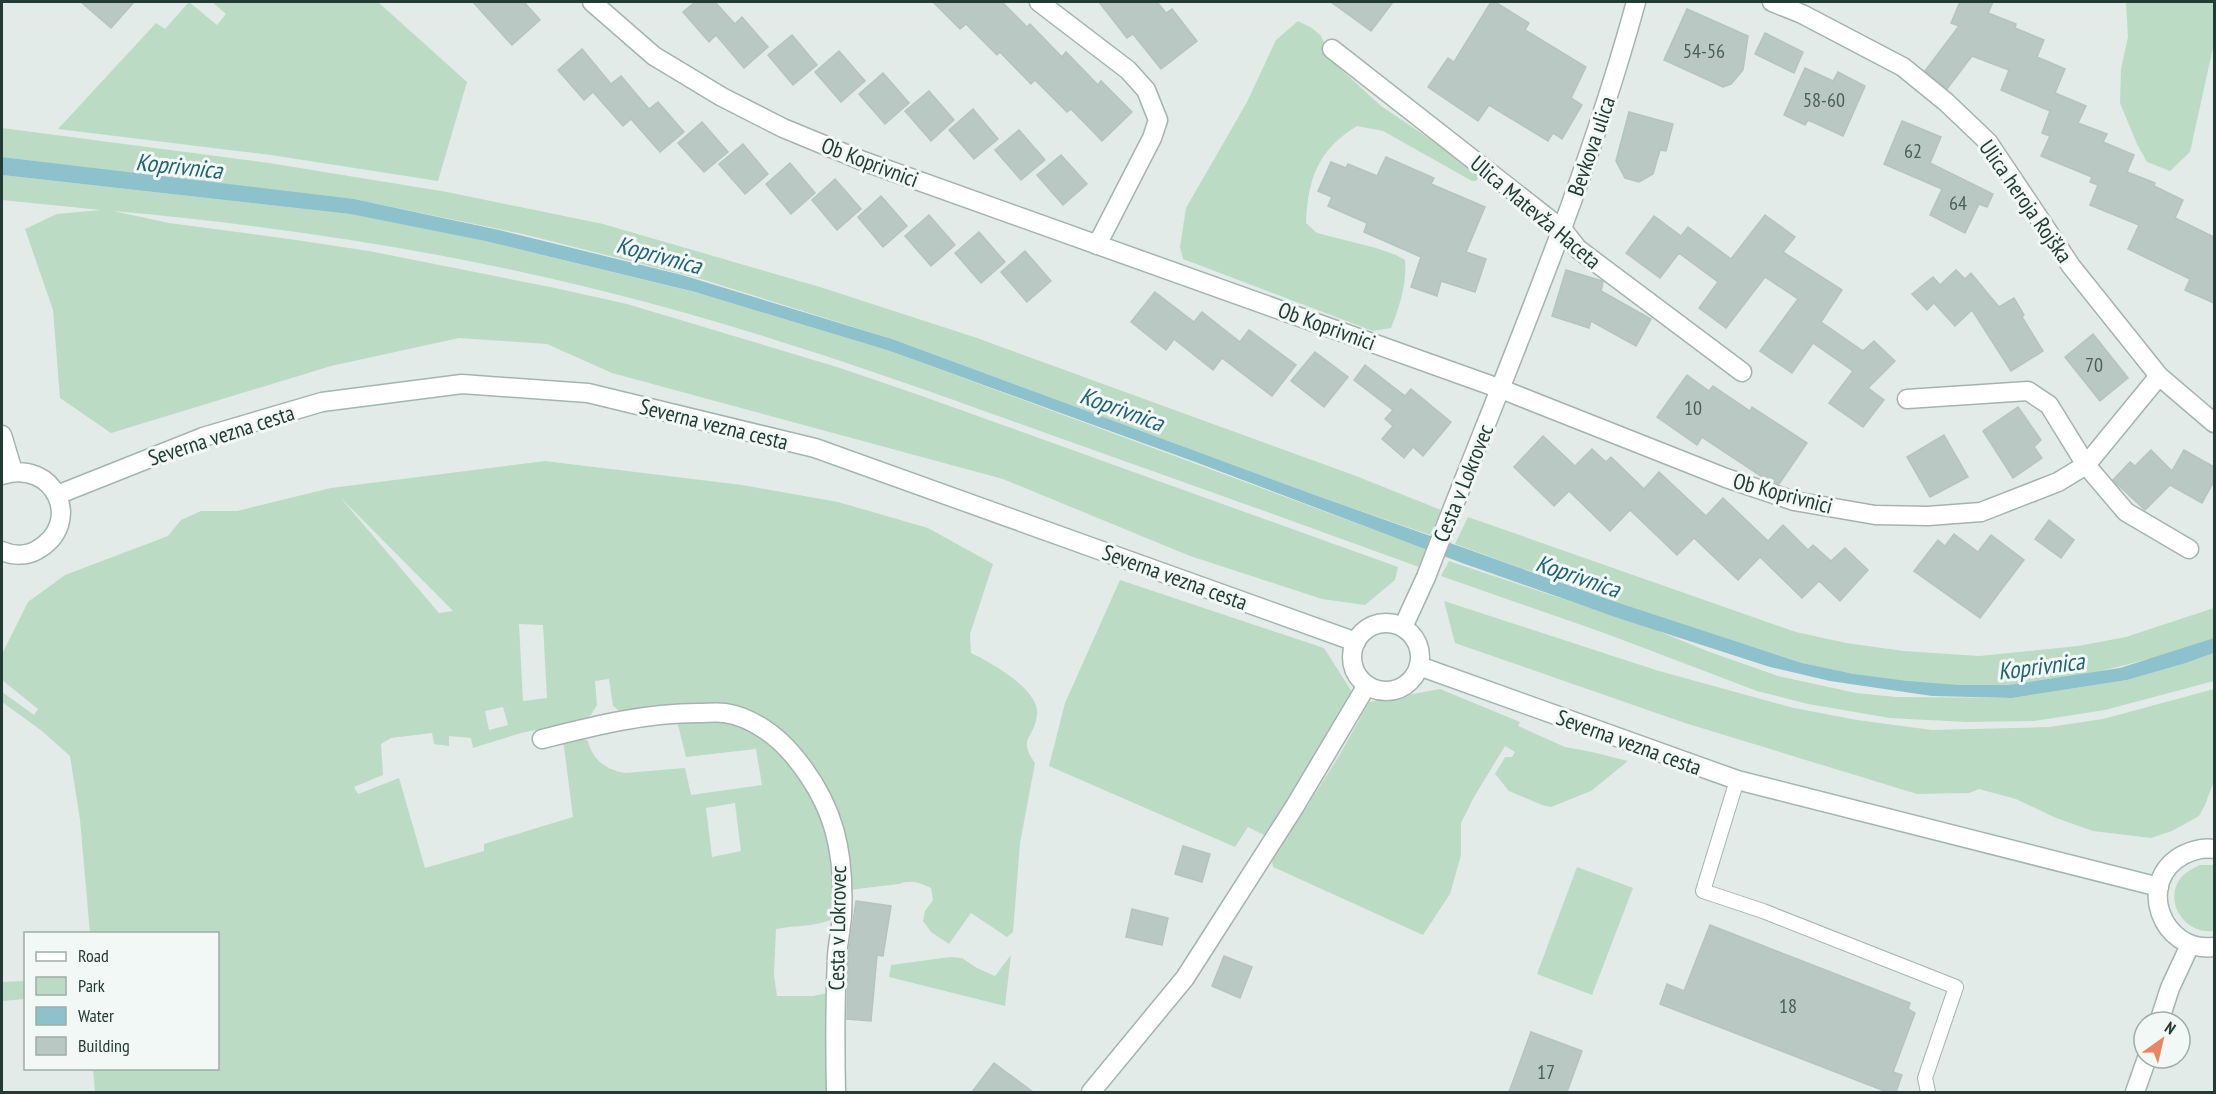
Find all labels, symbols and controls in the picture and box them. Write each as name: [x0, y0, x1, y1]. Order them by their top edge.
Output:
house number: 54-56: [1683, 38, 1725, 64]
house number: 58-60: [1803, 87, 1845, 113]
street label: Bevkova ulica: [1561, 93, 1621, 199]
street label: Ob Koprivnici: [817, 131, 923, 193]
street label: Ulica heroja Rojška: [1973, 134, 2079, 268]
house number: 62: [1904, 138, 1922, 164]
water label: Koprivnica: [134, 146, 225, 186]
street label: Ulica Matevža Haceta: [1465, 149, 1607, 275]
house number: 64: [1949, 190, 1967, 216]
water label: Koprivnica: [613, 229, 706, 282]
street label: Ob Koprivnici: [1274, 295, 1380, 357]
house number: 70: [2085, 352, 2103, 378]
water label: Koprivnica: [1076, 380, 1169, 439]
street label: Severna vezna cesta: [637, 392, 791, 456]
house number: 10: [1684, 395, 1702, 421]
street label: Severna vezna cesta: [144, 398, 298, 472]
street label: Cesta v Lokrovec: [1427, 420, 1499, 546]
street label: Ob Koprivnici: [1730, 466, 1836, 520]
street label: Severna vezna cesta: [1099, 538, 1251, 616]
water label: Koprivnica: [1532, 547, 1625, 605]
water label: Koprivnica: [1996, 645, 2087, 687]
street label: Severna vezna cesta: [1553, 703, 1705, 781]
street label: Cesta v Lokrovec: [822, 865, 852, 991]
legend: [24, 932, 219, 1070]
text: Road: [78, 944, 109, 967]
text: Park: [78, 974, 105, 997]
house number: 18: [1779, 993, 1797, 1019]
text: Water: [78, 1004, 114, 1027]
north arrow: [2132, 1010, 2192, 1070]
text: N: [2161, 1017, 2180, 1038]
text: Building: [78, 1034, 130, 1057]
house number: 17: [1537, 1059, 1555, 1085]

